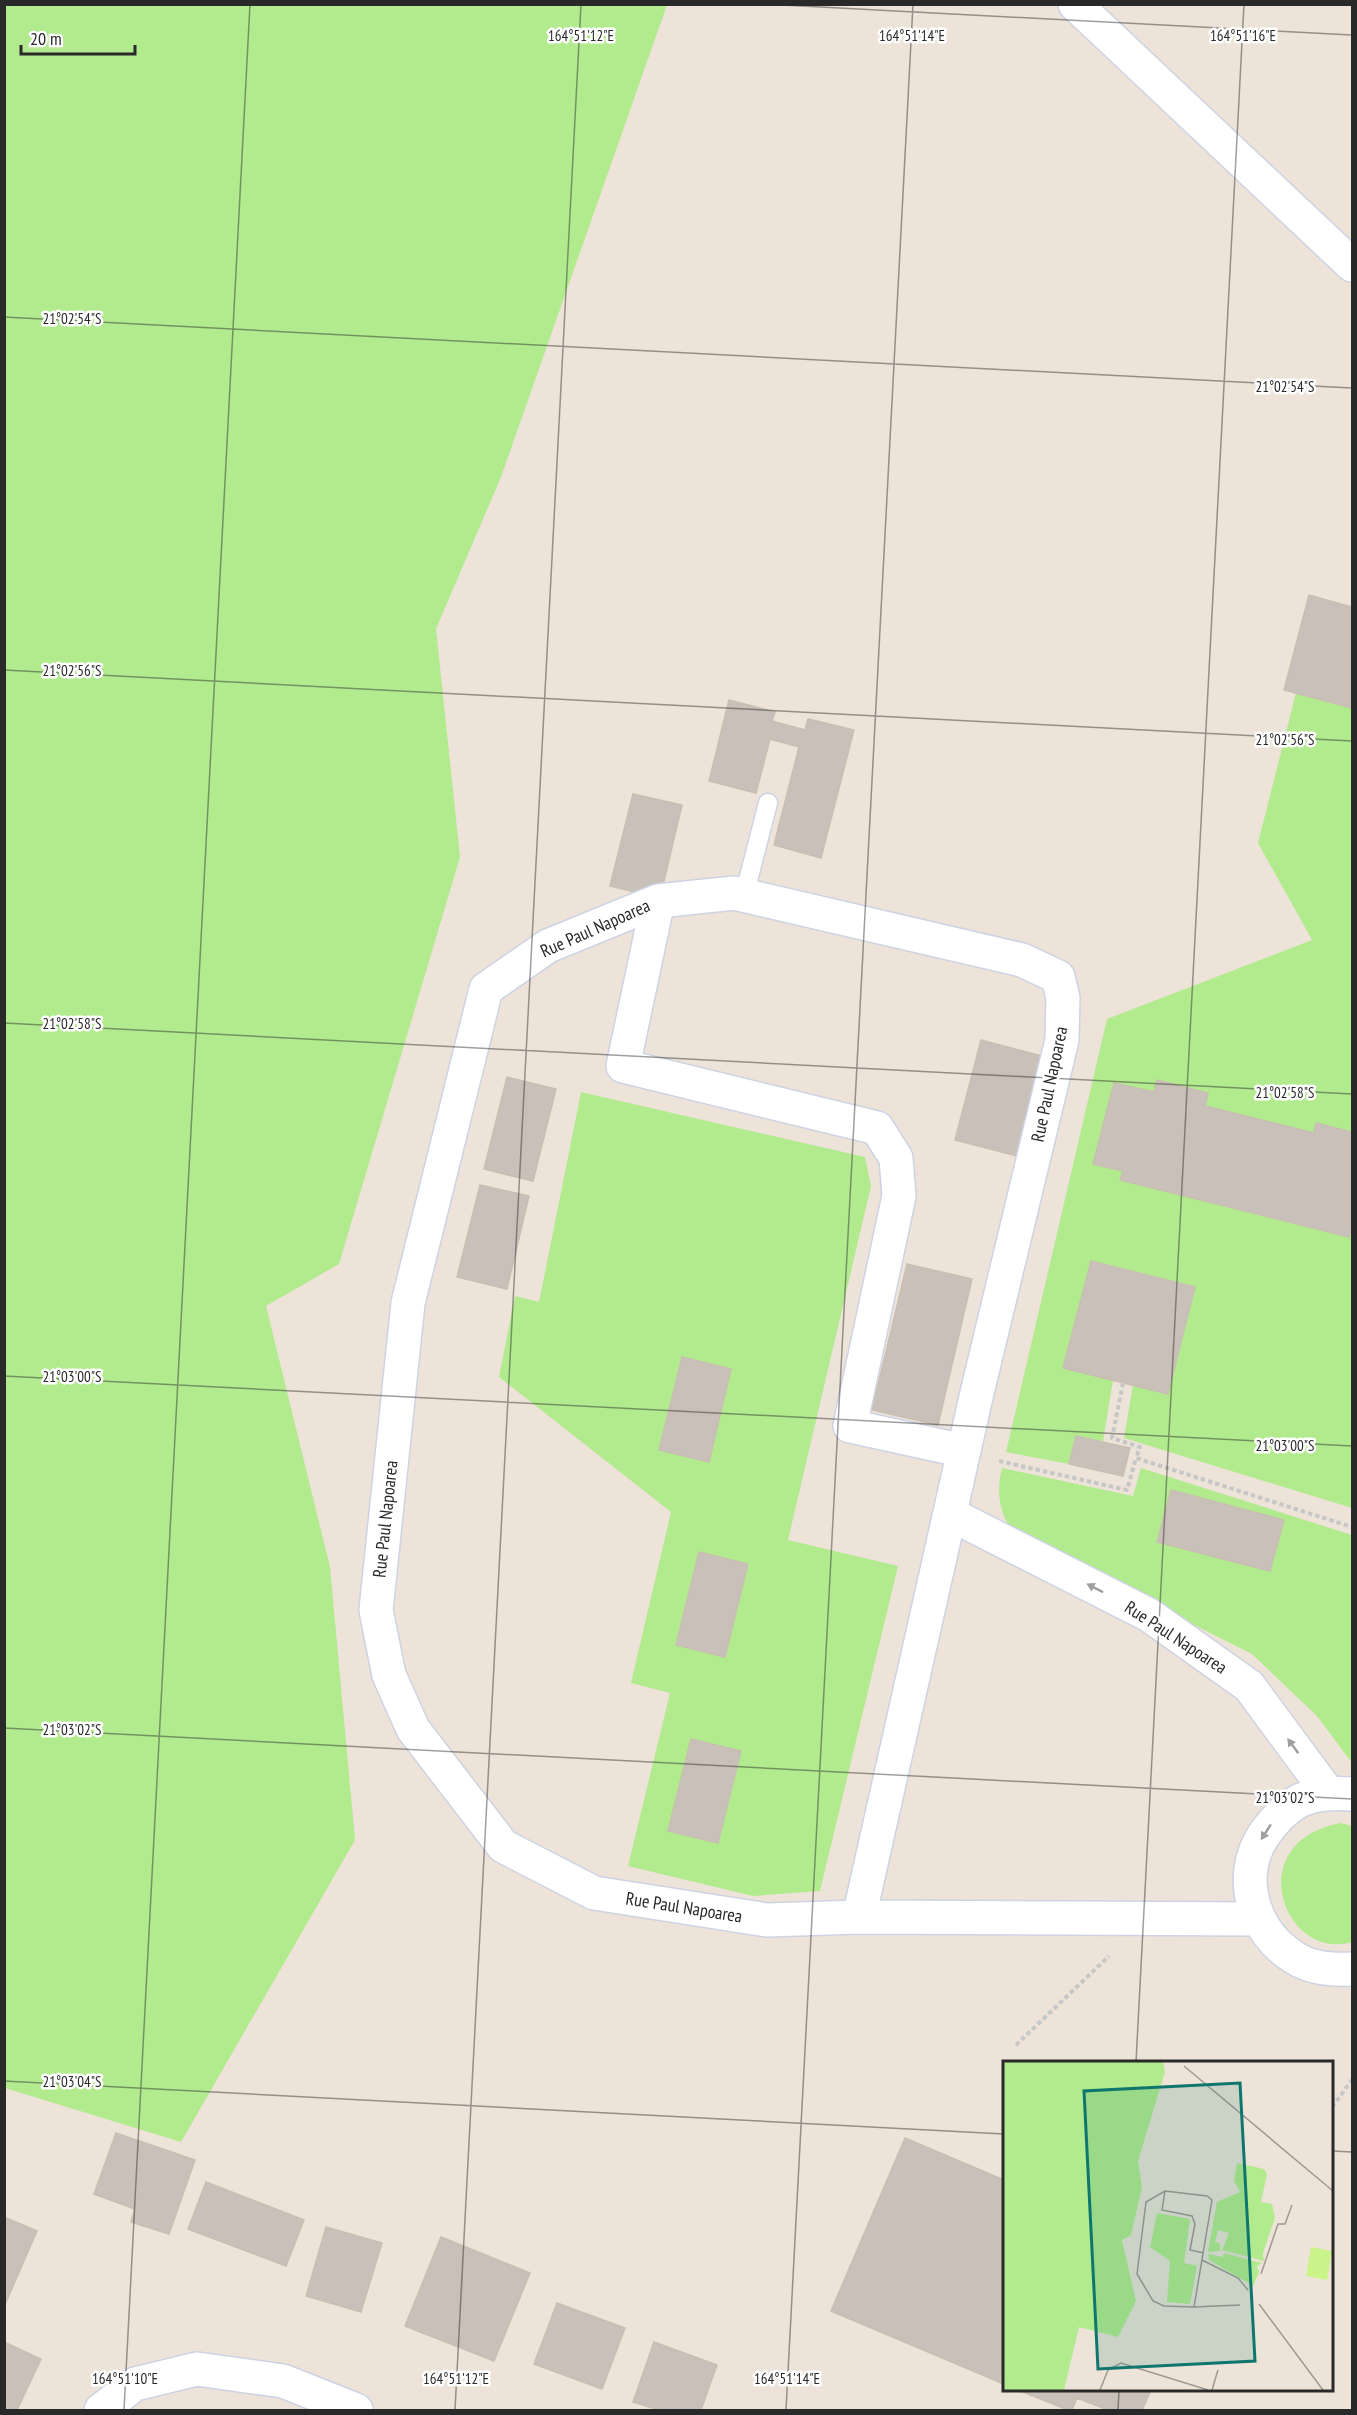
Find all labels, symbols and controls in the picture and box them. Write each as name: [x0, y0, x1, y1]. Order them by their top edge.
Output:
scale bar: [21, 18, 135, 56]
text: 164°51'12"E: [548, 26, 614, 45]
text: 164°51'14"E: [879, 26, 945, 45]
text: 164°51'16"E: [1210, 26, 1276, 45]
text: 20 m: [30, 27, 62, 50]
text: 21°02'54"S: [42, 309, 102, 328]
text: 21°02'54"S: [1255, 377, 1315, 396]
text: 21°02'56"S: [42, 661, 102, 680]
text: 21°02'56"S: [1255, 730, 1315, 749]
street label: Rue Paul Napoarea: [537, 894, 653, 962]
text: 21°02'58"S: [42, 1014, 102, 1033]
street label: Rue Paul Napoarea: [1026, 1024, 1072, 1144]
text: 21°02'58"S: [1255, 1083, 1315, 1102]
text: 21°03'00"S: [42, 1367, 102, 1386]
text: 21°03'00"S: [1255, 1436, 1315, 1455]
street label: Rue Paul Napoarea: [367, 1459, 403, 1579]
one-way arrow: [1086, 1583, 1103, 1592]
street label: Rue Paul Napoarea: [1120, 1595, 1232, 1679]
text: 21°03'02"S: [42, 1720, 102, 1739]
one-way arrow: [1288, 1738, 1300, 1753]
text: 21°03'02"S: [1255, 1788, 1315, 1807]
one-way arrow: [1261, 1824, 1272, 1840]
street label: Rue Paul Napoarea: [624, 1886, 744, 1928]
inset map: [1003, 2061, 1333, 2391]
text: 21°03'04"S: [42, 2072, 102, 2091]
text: 164°51'10"E: [92, 2369, 158, 2388]
text: 164°51'12"E: [423, 2369, 489, 2388]
text: 164°51'14"E: [754, 2369, 820, 2388]

